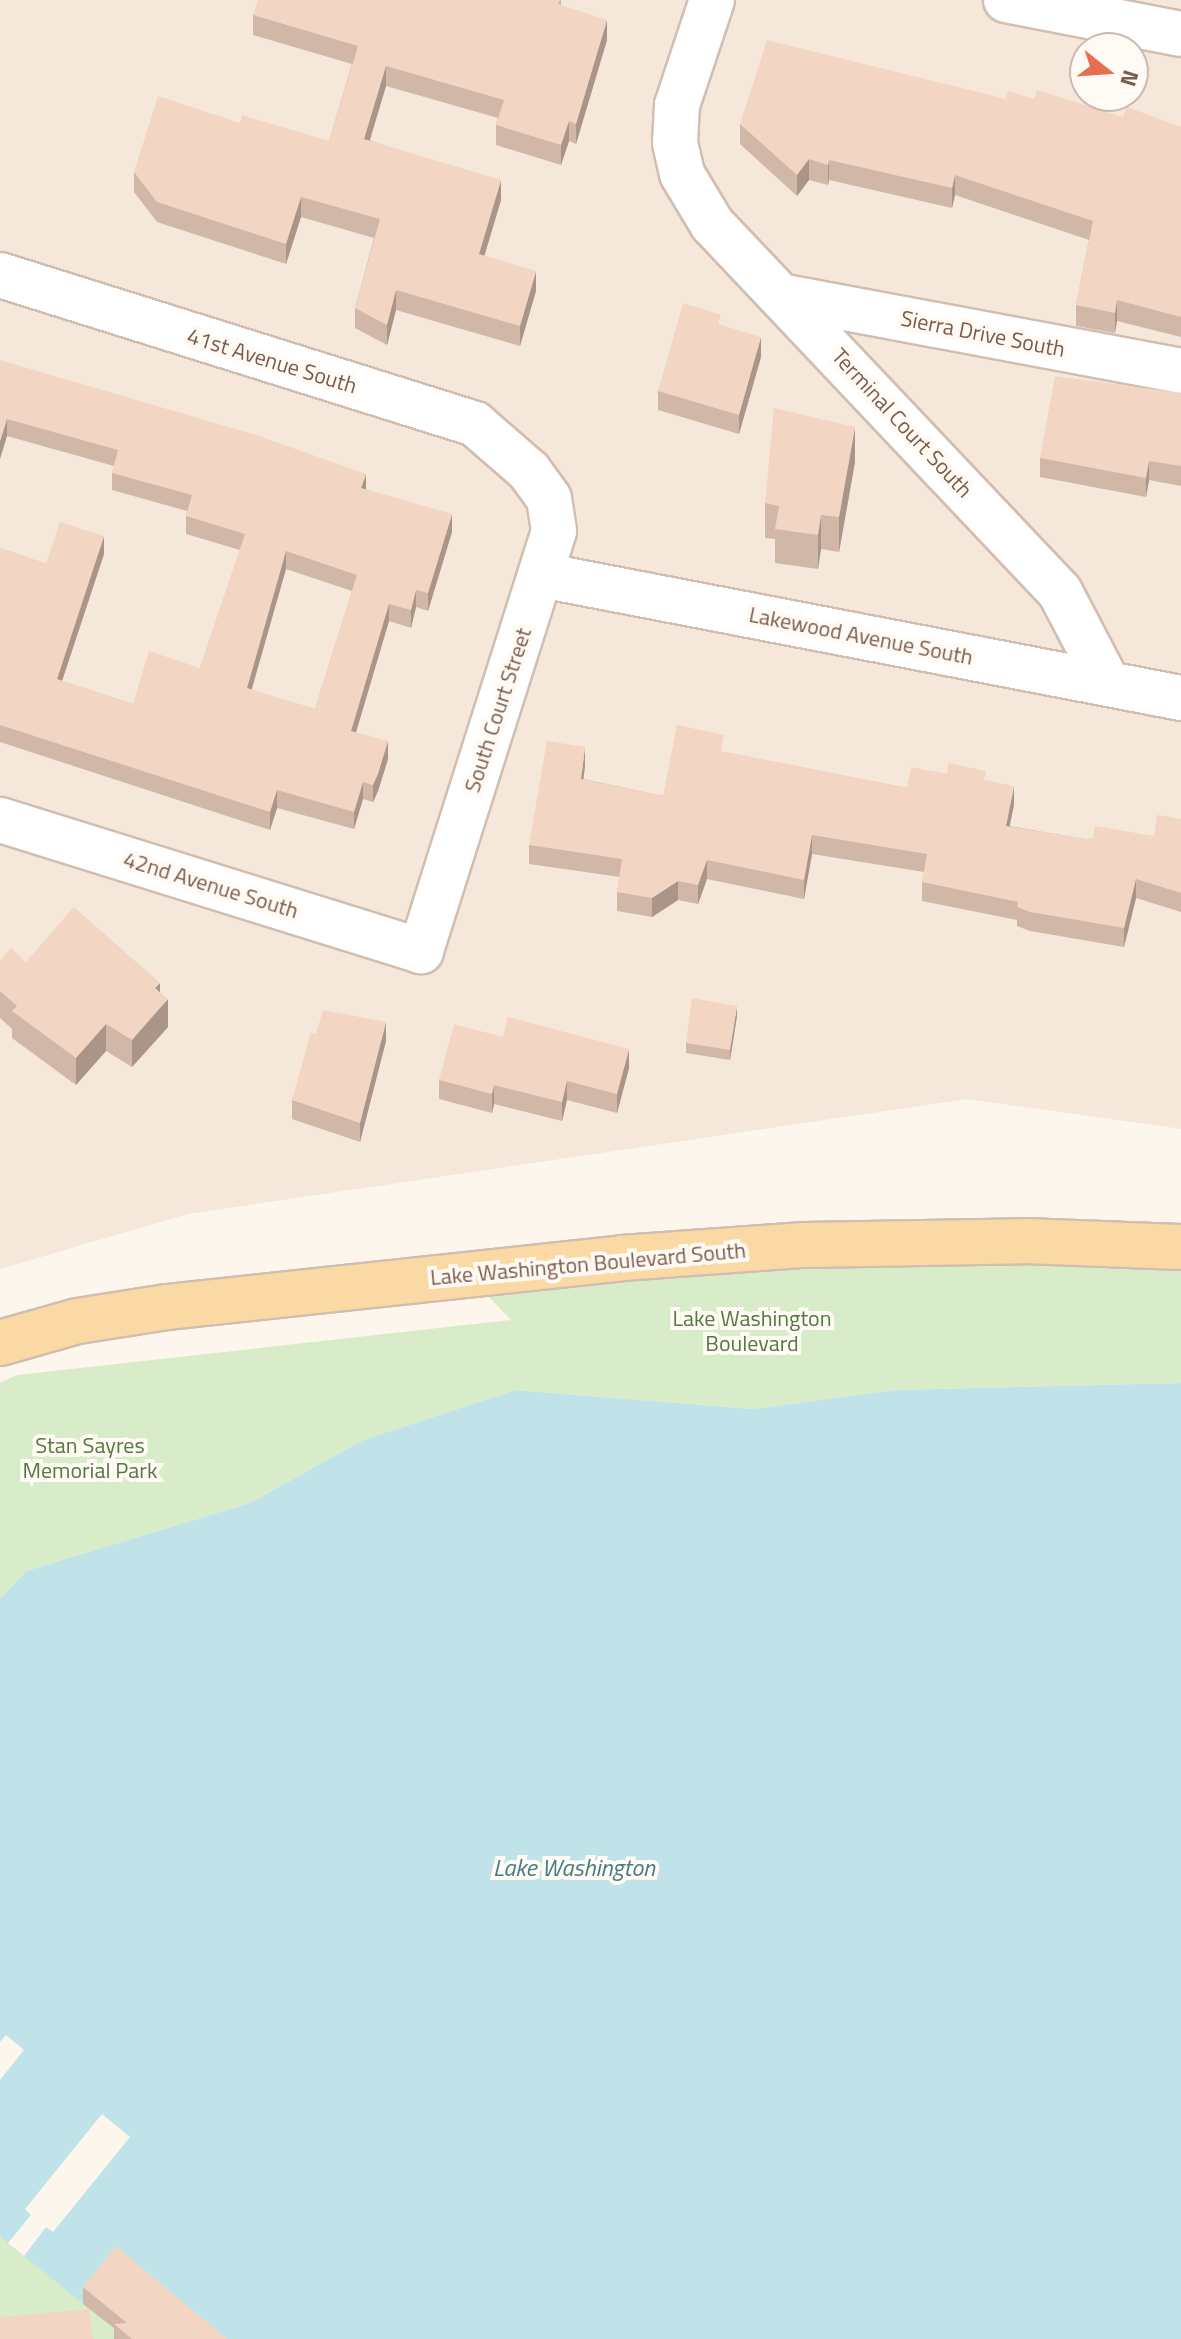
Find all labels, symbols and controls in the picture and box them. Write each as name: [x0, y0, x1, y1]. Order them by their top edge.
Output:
north arrow: [1069, 32, 1149, 112]
text: N: [1112, 66, 1149, 91]
street label: Sierra Drive South: [899, 305, 1067, 363]
street label: 41st Avenue South: [184, 323, 360, 399]
street label: Terminal Court South: [826, 343, 978, 503]
street label: Lakewood Avenue South: [747, 601, 975, 671]
street label: South Court Street: [459, 624, 537, 796]
street label: 42nd Avenue South: [120, 846, 302, 924]
street label: Lake Washington Boulevard South: [429, 1237, 747, 1291]
park label: Lake Washington Boulevard: [672, 1305, 832, 1356]
park label: Stan Sayres Memorial Park: [23, 1432, 157, 1484]
water label: Lake Washington: [493, 1854, 655, 1882]

